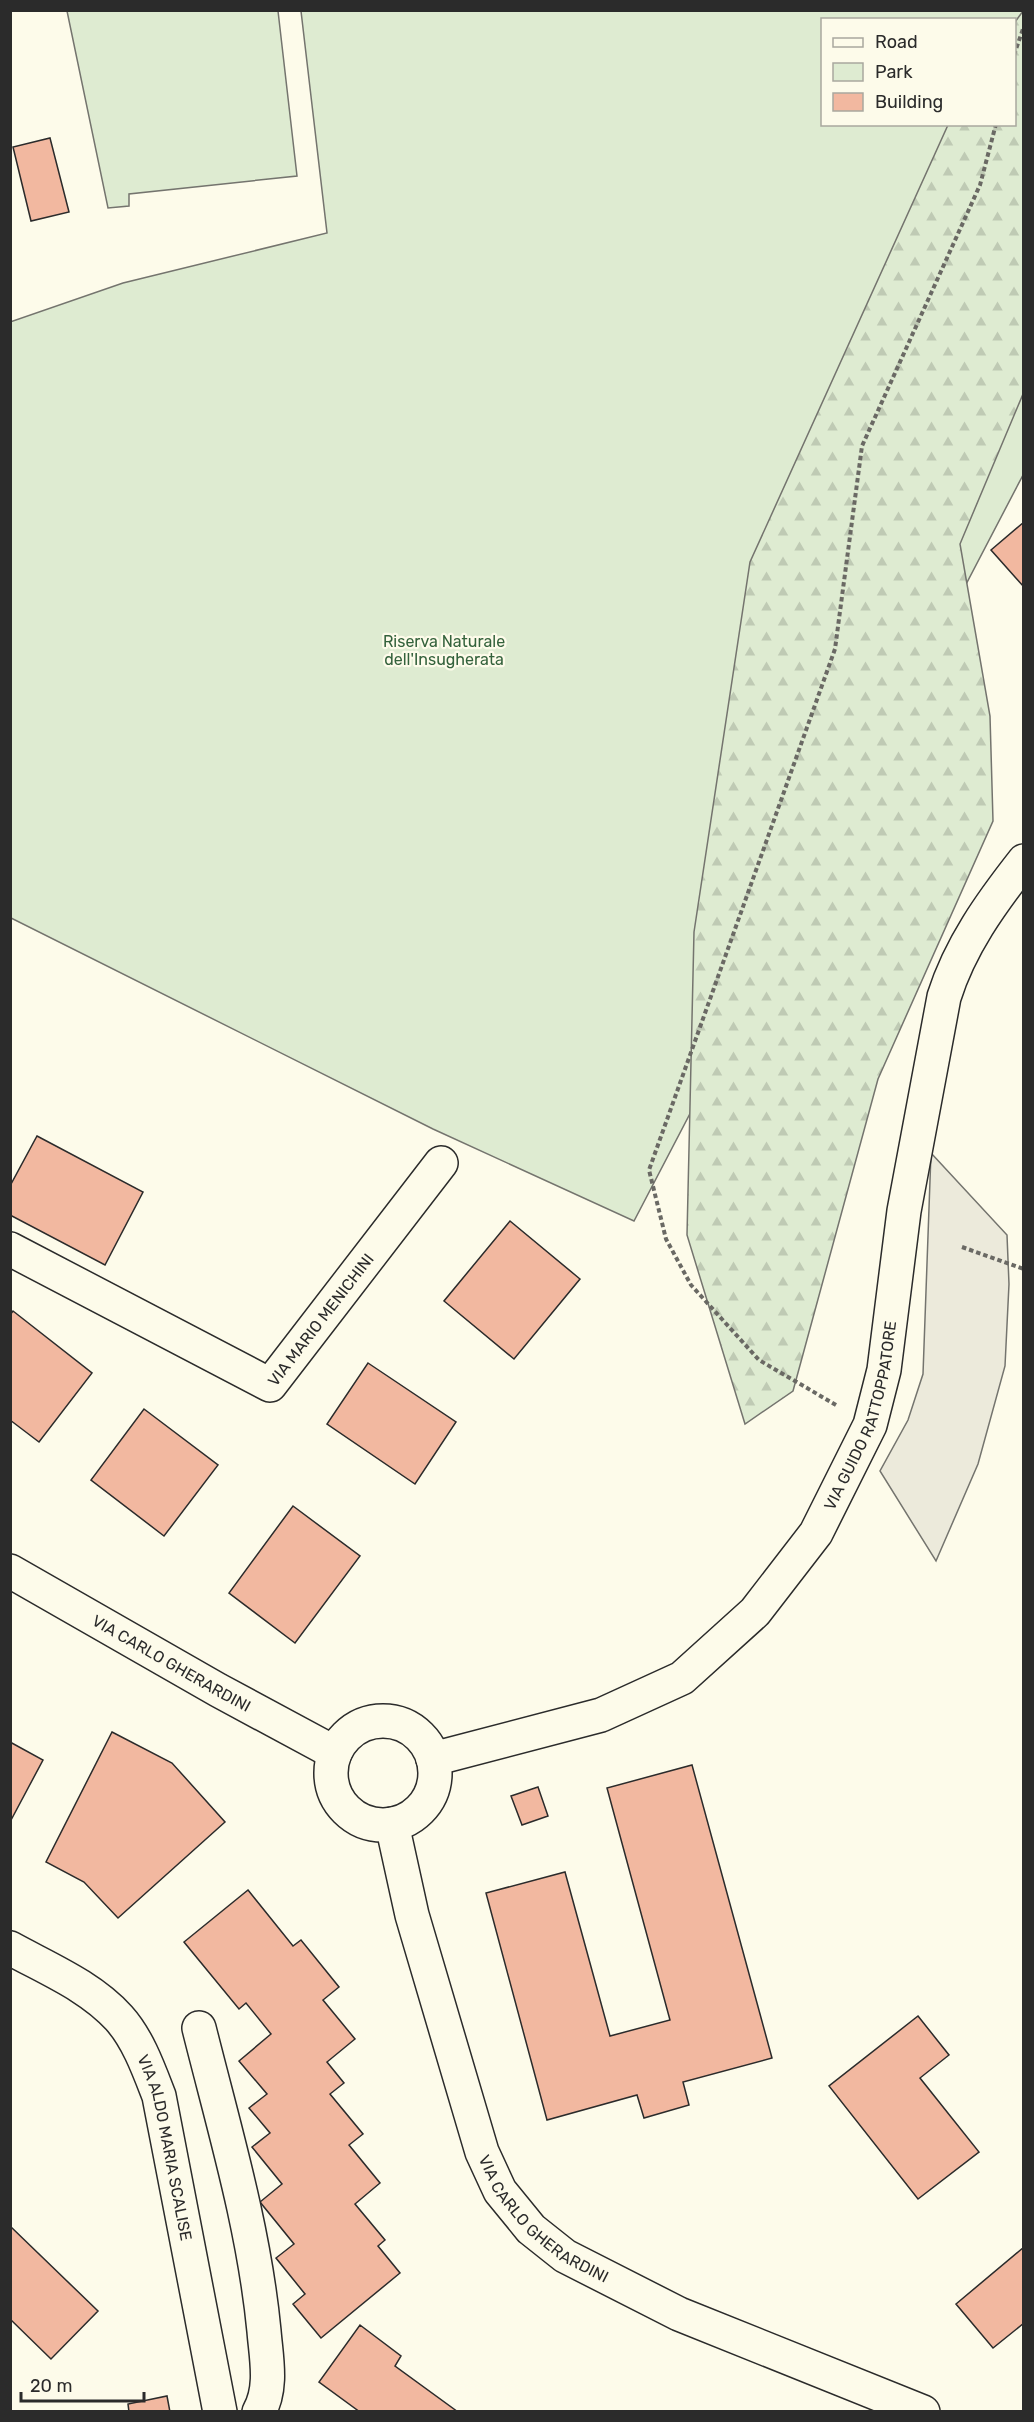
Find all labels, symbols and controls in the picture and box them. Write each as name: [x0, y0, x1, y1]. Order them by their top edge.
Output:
legend: [821, 18, 1016, 126]
text: Road: [875, 31, 918, 53]
text: Park: [875, 61, 913, 83]
text: Building: [875, 91, 943, 113]
park label: Riserva Naturale dell'Insugherata: [383, 632, 505, 669]
street label: VIA MARIO MENICHINI: [264, 1250, 378, 1390]
street label: VIA GUIDO RATTOPPATORE: [820, 1320, 900, 1513]
street label: VIA CARLO GHERARDINI: [89, 1611, 254, 1716]
street label: VIA ALDO MARIA SCALISE: [133, 2052, 196, 2242]
street label: VIA CARLO GHERARDINI: [475, 2152, 612, 2287]
scale bar: [21, 2365, 144, 2403]
text: 20 m: [30, 2375, 72, 2397]

